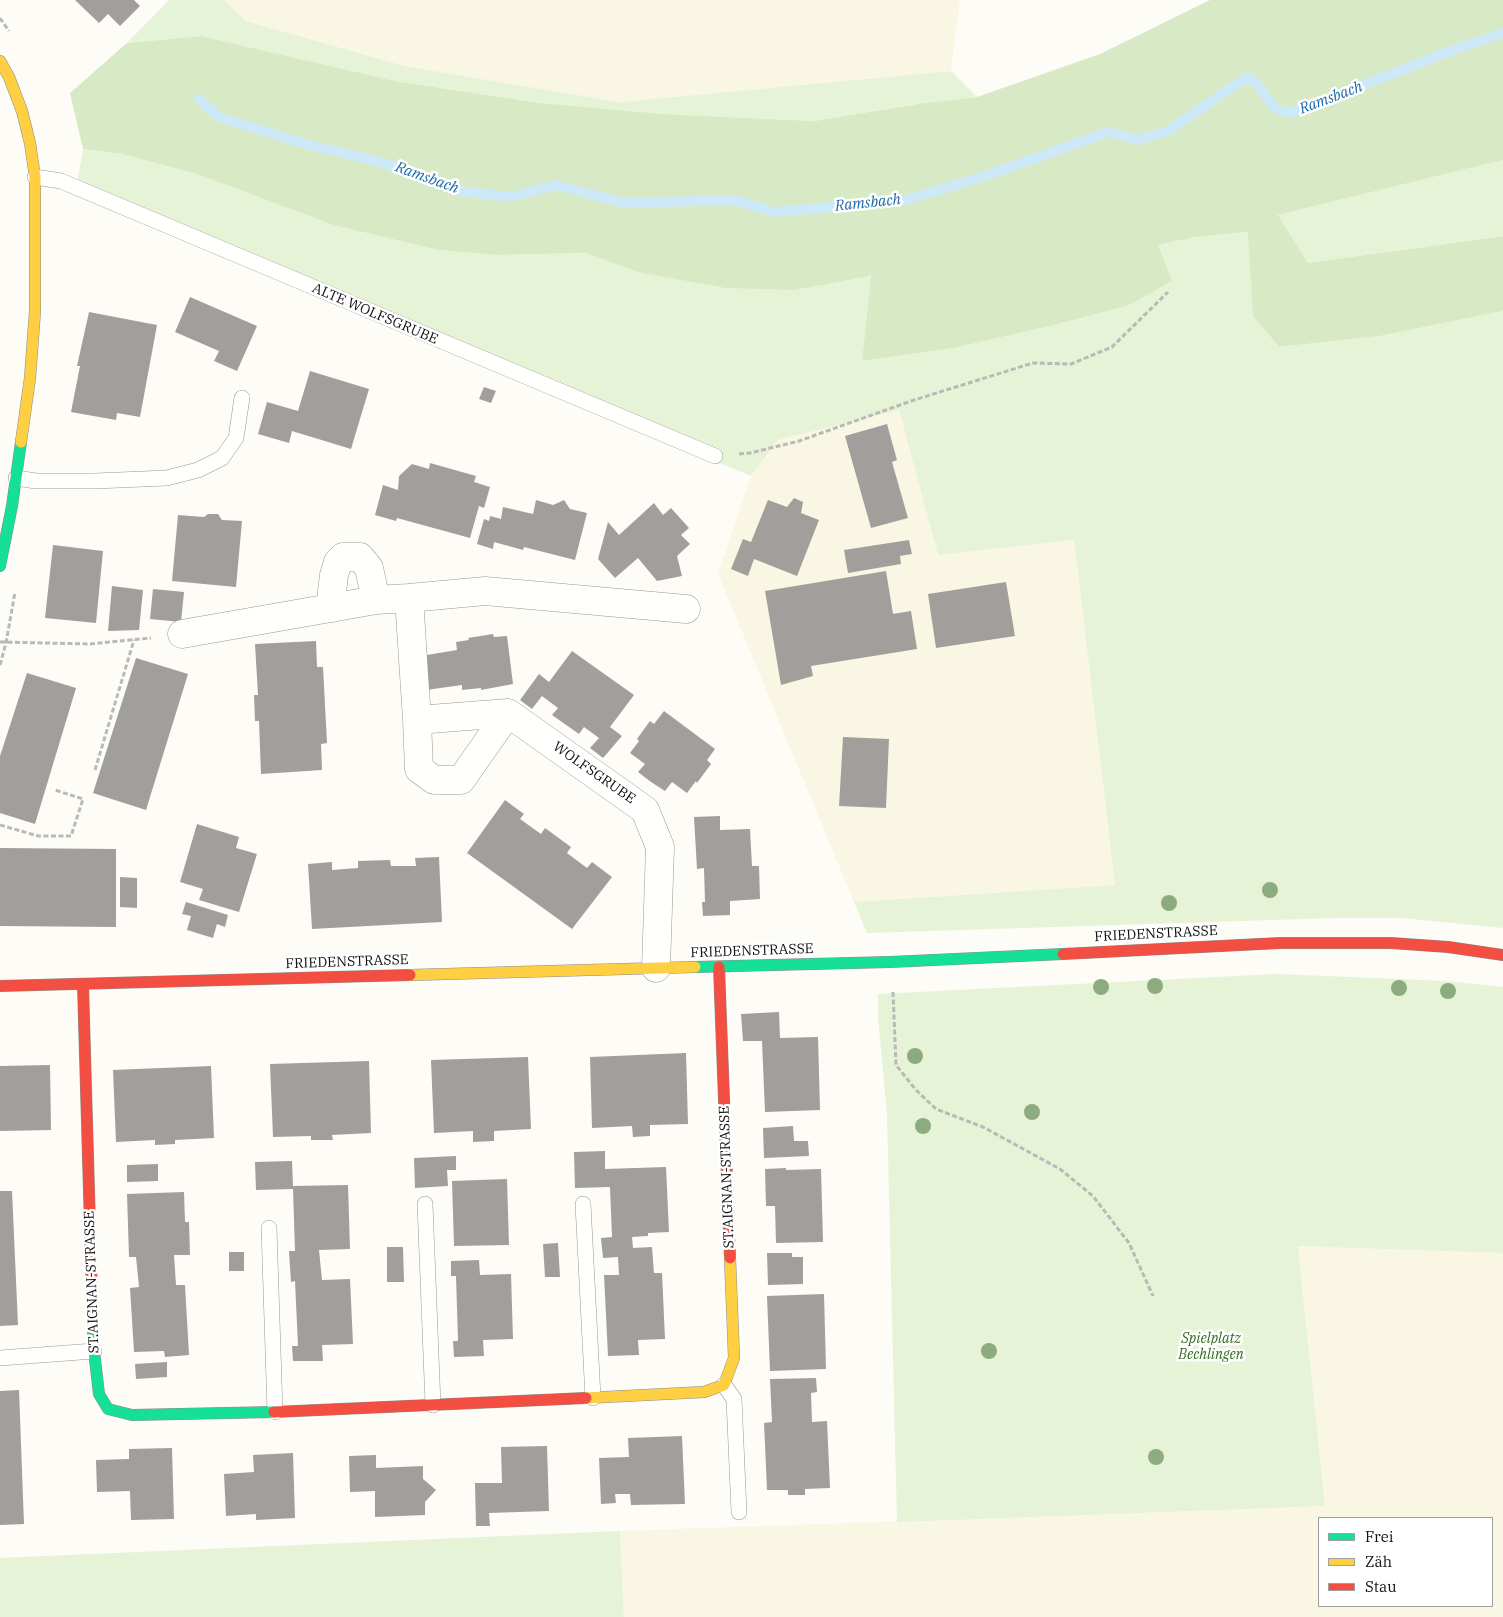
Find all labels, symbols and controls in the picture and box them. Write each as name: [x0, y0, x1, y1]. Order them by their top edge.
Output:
water label: Ramsbach: [1297, 78, 1365, 118]
water label: Ramsbach: [393, 158, 461, 198]
water label: Ramsbach: [834, 191, 902, 215]
street label: ALTE WOLFSGRUBE: [310, 280, 440, 348]
street label: WOLFSGRUBE: [550, 738, 638, 808]
street label: FRIEDENSTRASSE: [1094, 922, 1218, 946]
street label: FRIEDENSTRASSE: [690, 940, 814, 962]
street label: FRIEDENSTRASSE: [285, 951, 409, 973]
street label: ST.AIGNAN-STRASSE: [716, 1105, 738, 1249]
street label: ST.AIGNAN-STRASSE: [81, 1210, 103, 1354]
park label: Spielplatz Bechlingen: [1178, 1331, 1244, 1364]
legend: [1318, 1517, 1493, 1607]
text: Frei: [1365, 1527, 1393, 1546]
text: Zäh: [1365, 1552, 1392, 1571]
text: Stau: [1365, 1577, 1397, 1596]

